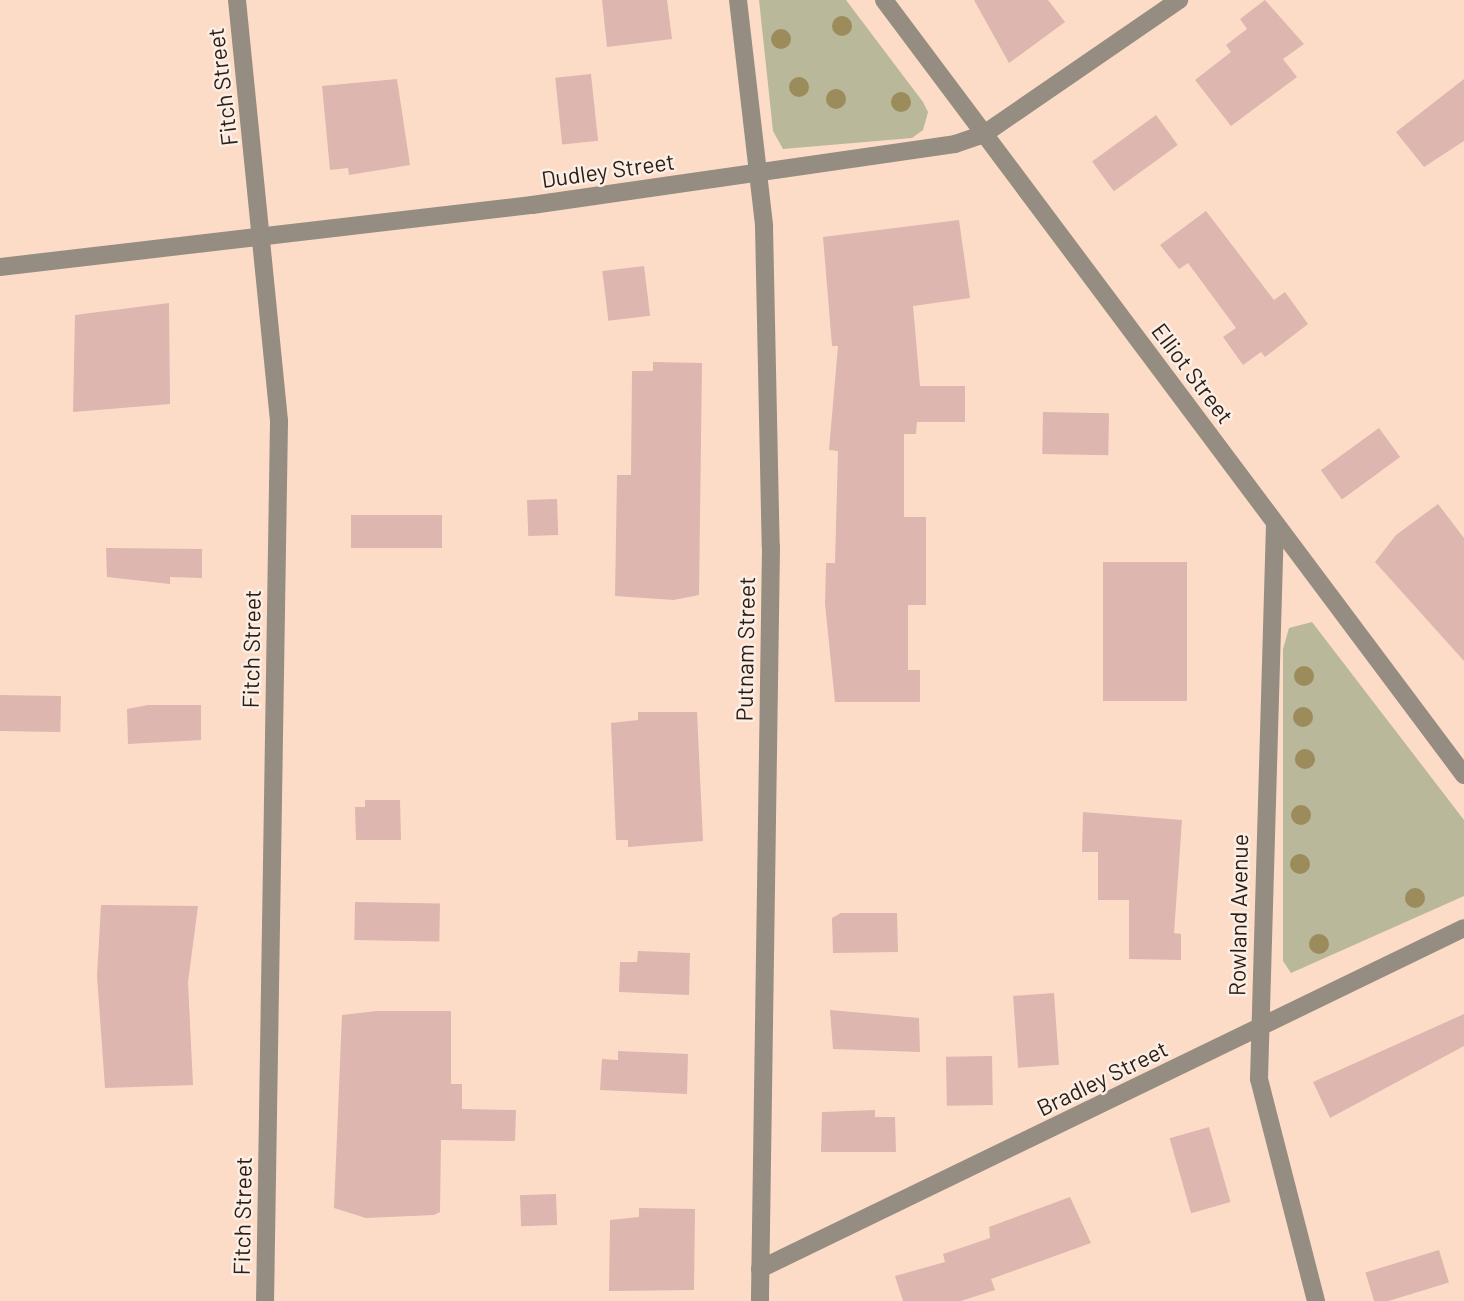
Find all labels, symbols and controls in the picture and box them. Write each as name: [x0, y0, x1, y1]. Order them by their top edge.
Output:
street label: Fitch Street: [201, 26, 243, 148]
street label: Dudley Street: [540, 147, 676, 193]
street label: Elliot Street: [1146, 317, 1240, 429]
street label: Putnam Street: [730, 576, 760, 722]
street label: Fitch Street: [236, 589, 266, 709]
street label: Rowland Avenue: [1223, 834, 1253, 996]
street label: Bradley Street: [1032, 1034, 1172, 1122]
street label: Fitch Street: [227, 1156, 257, 1276]

